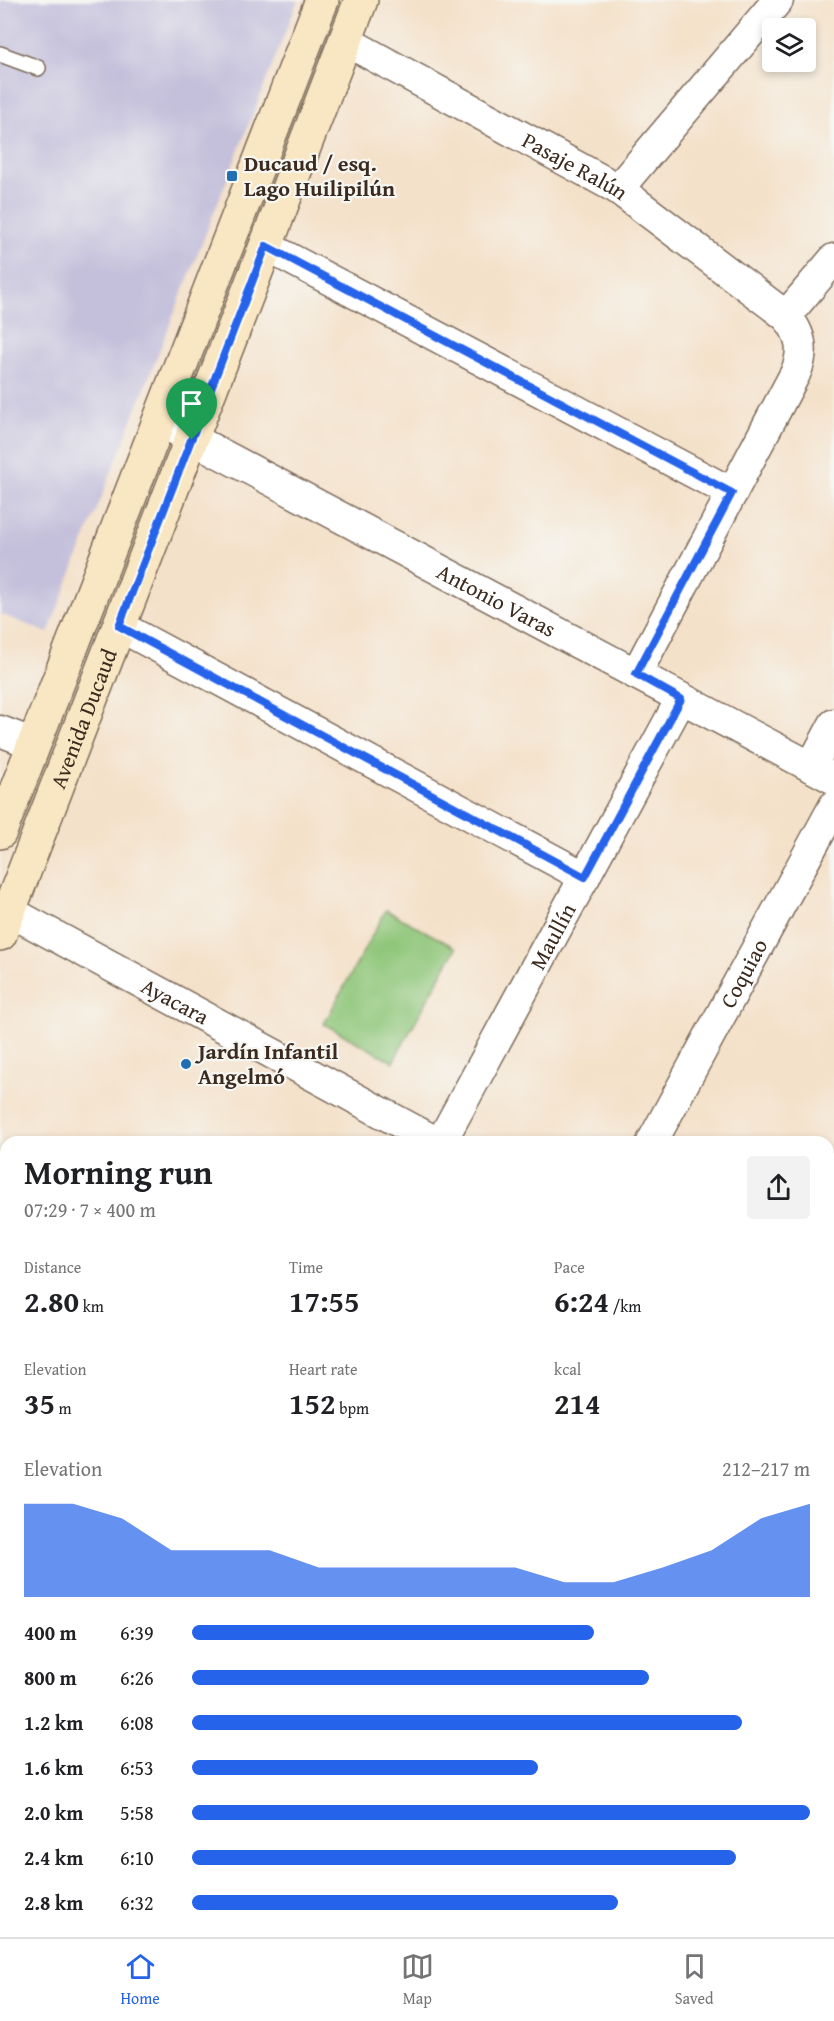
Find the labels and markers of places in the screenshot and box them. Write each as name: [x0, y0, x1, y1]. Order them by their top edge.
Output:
place label: Ducaud / esq. Lago Huilipilún: [244, 147, 395, 204]
marker: Ducaud / esq. Lago Huilipilún: [225, 169, 239, 183]
pin: [166, 378, 217, 440]
place label: Jardín Infantil Angelmó: [194, 1035, 339, 1092]
marker: Jardín Infantil Angelmó: [179, 1057, 193, 1071]

